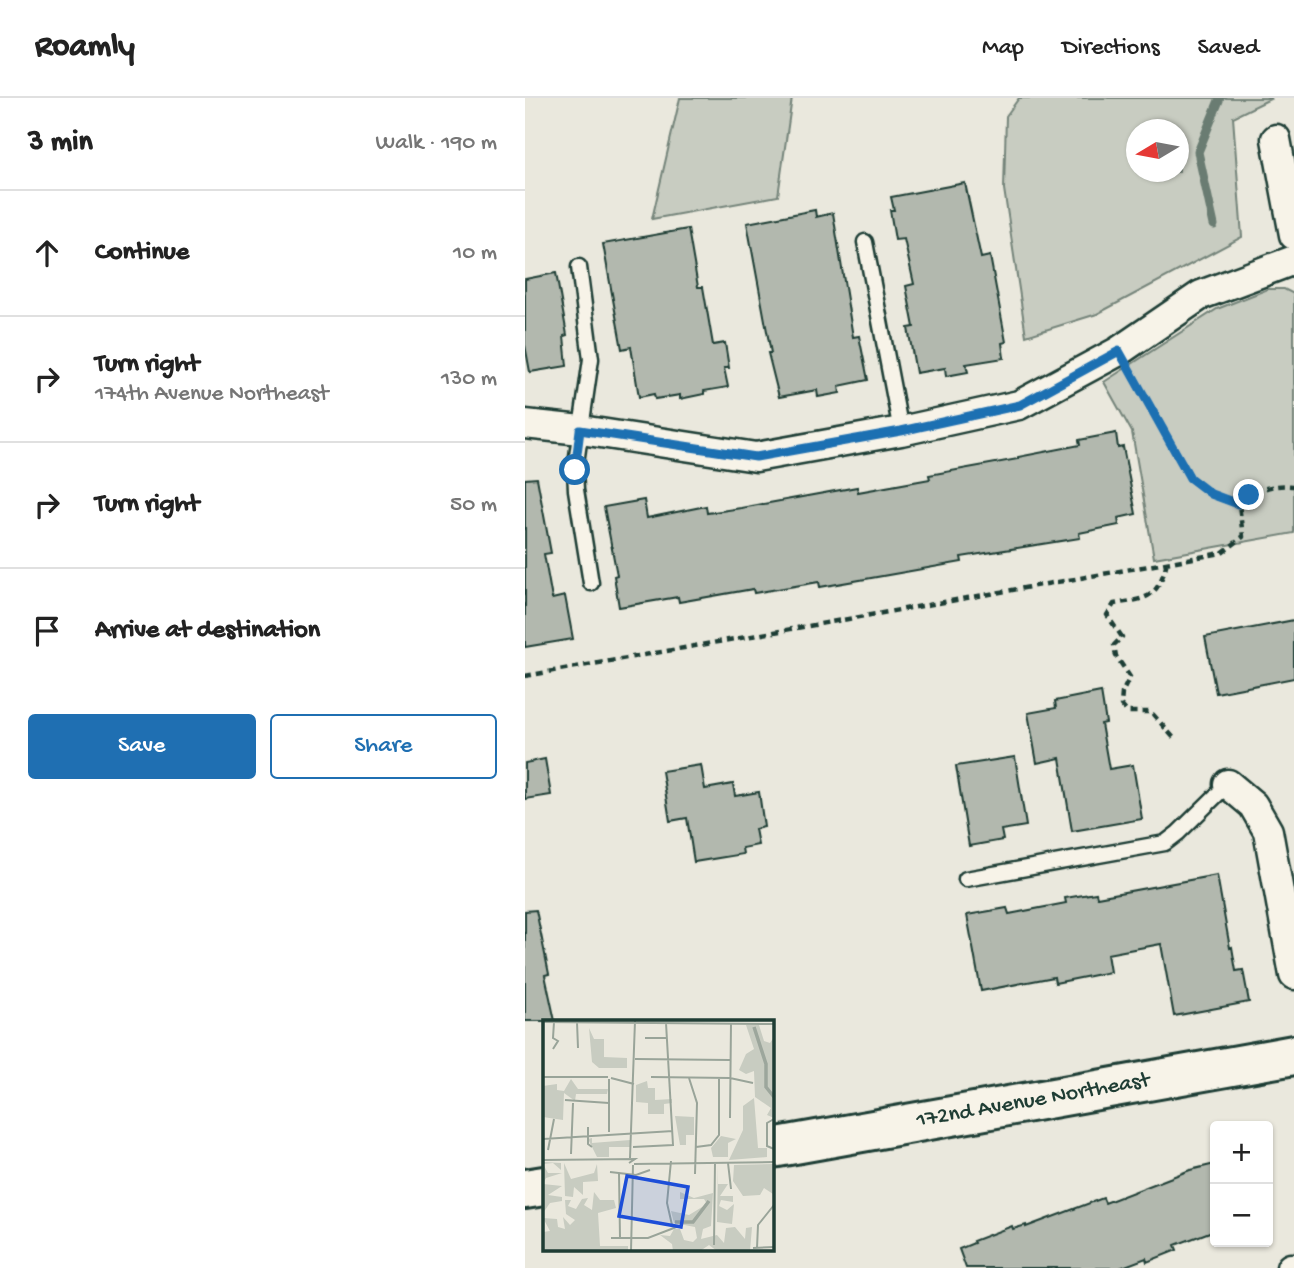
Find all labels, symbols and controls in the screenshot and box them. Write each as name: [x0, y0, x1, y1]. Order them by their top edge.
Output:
text: Roamly: [35, 29, 135, 67]
text: Map: [982, 34, 1024, 63]
text: Directions: [1062, 34, 1160, 63]
text: Saved: [1198, 34, 1259, 63]
north arrow: [1126, 119, 1189, 182]
text: 3 min: [28, 126, 93, 161]
text: Walk · 190 m: [376, 130, 497, 157]
icon: ahead: [28, 234, 66, 272]
text: Continue: [95, 238, 189, 269]
text: 10 m: [453, 240, 497, 267]
text: Turn right: [95, 350, 199, 381]
icon: right: [28, 360, 66, 398]
text: 130 m: [441, 366, 497, 393]
text: 174th Avenue Northeast: [95, 381, 328, 408]
route start: [559, 454, 590, 485]
route end: [1233, 479, 1264, 510]
icon: right: [28, 486, 66, 524]
text: Turn right: [95, 490, 199, 521]
text: 50 m: [450, 492, 497, 519]
icon: arrive: [28, 612, 66, 650]
text: Arrive at destination: [95, 616, 320, 647]
button: Save: [28, 714, 256, 779]
button: Share: [270, 714, 497, 779]
inset map: [543, 1020, 773, 1250]
street label: 172nd Avenue Northeast: [913, 1067, 1153, 1135]
map controls: [1210, 1121, 1273, 1247]
button: +: [1210, 1121, 1273, 1184]
button: −: [1210, 1184, 1273, 1247]

